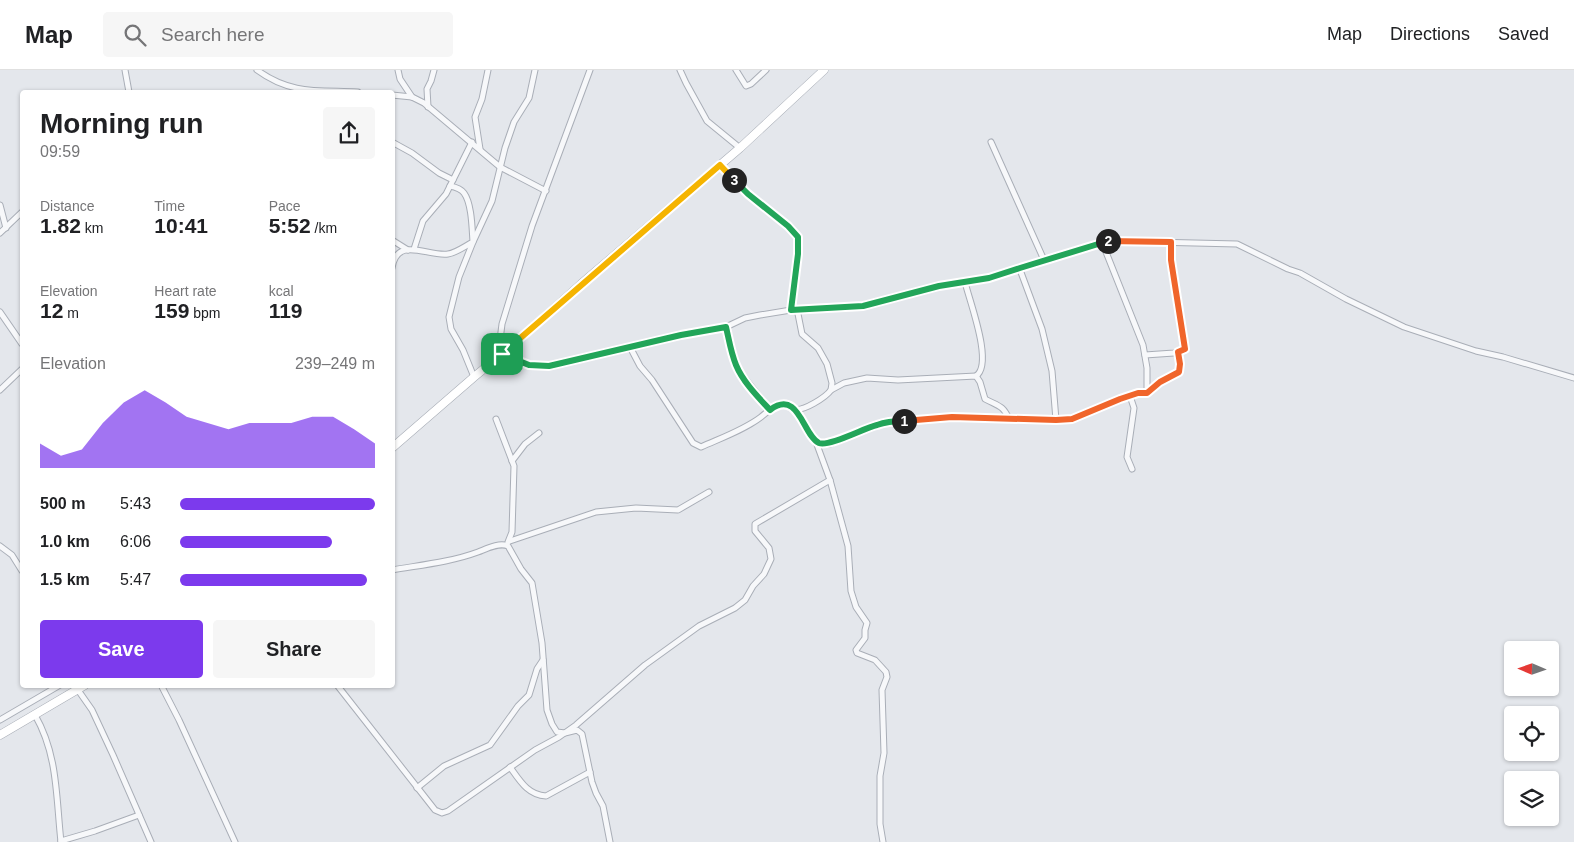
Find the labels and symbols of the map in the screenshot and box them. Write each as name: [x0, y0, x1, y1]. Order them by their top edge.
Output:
pin: 3: [722, 168, 746, 192]
pin: 2: [1096, 228, 1120, 254]
pin: [481, 333, 523, 375]
pin: 1: [892, 408, 916, 434]
north arrow: [1504, 641, 1559, 696]

